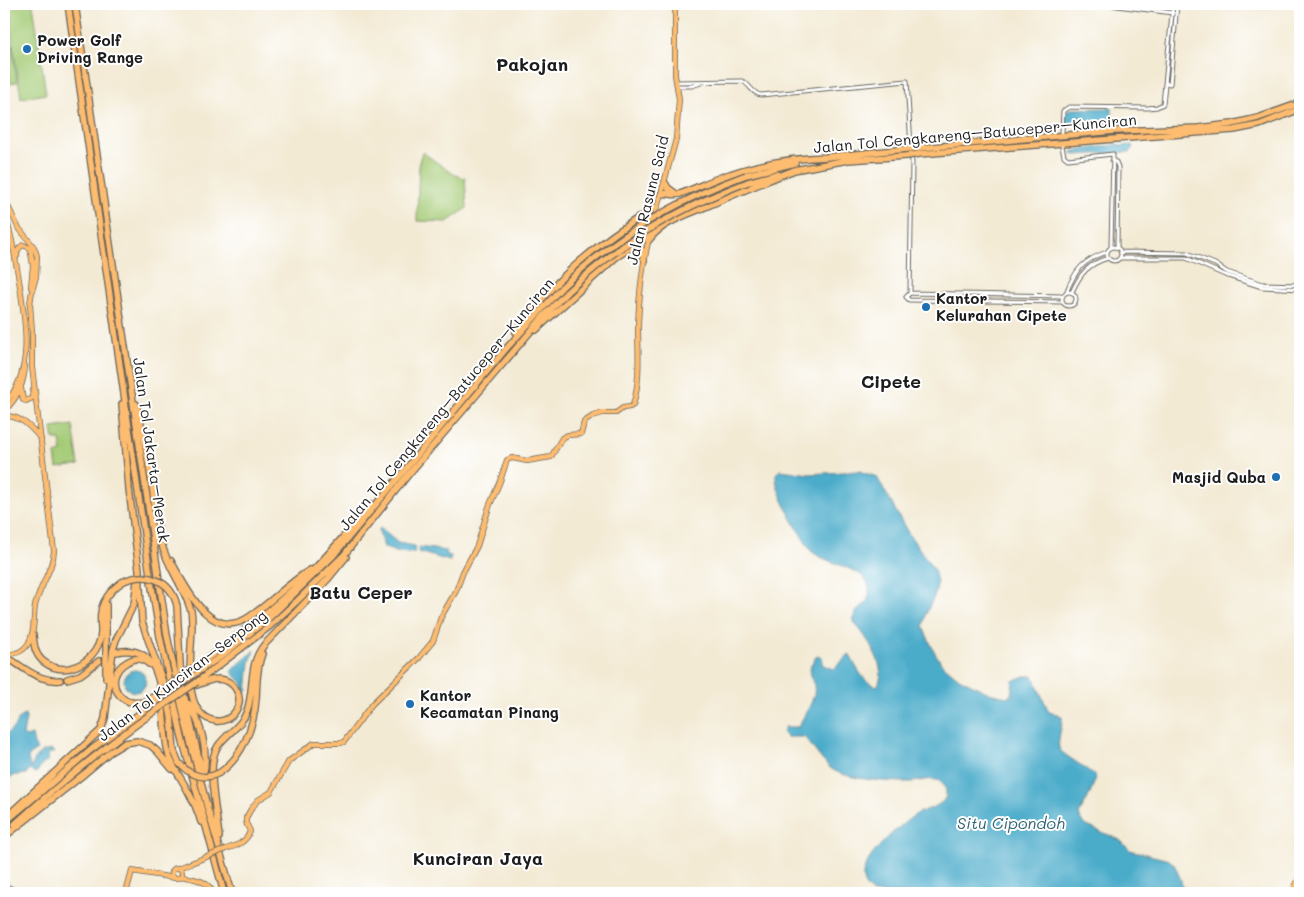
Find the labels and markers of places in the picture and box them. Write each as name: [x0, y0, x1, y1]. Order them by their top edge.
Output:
place label: Power Golf Driving Range: [37, 30, 143, 67]
marker: Power Golf Driving Range: [21, 43, 33, 55]
place label: Kantor Kelurahan Cipete: [936, 288, 1067, 325]
marker: Kantor Kelurahan Cipete: [920, 301, 932, 313]
place label: Masjid Quba: [1172, 467, 1266, 487]
marker: Masjid Quba: [1270, 471, 1282, 483]
place label: Kantor Kecamatan Pinang: [420, 685, 559, 722]
marker: Kantor Kecamatan Pinang: [404, 698, 416, 710]

